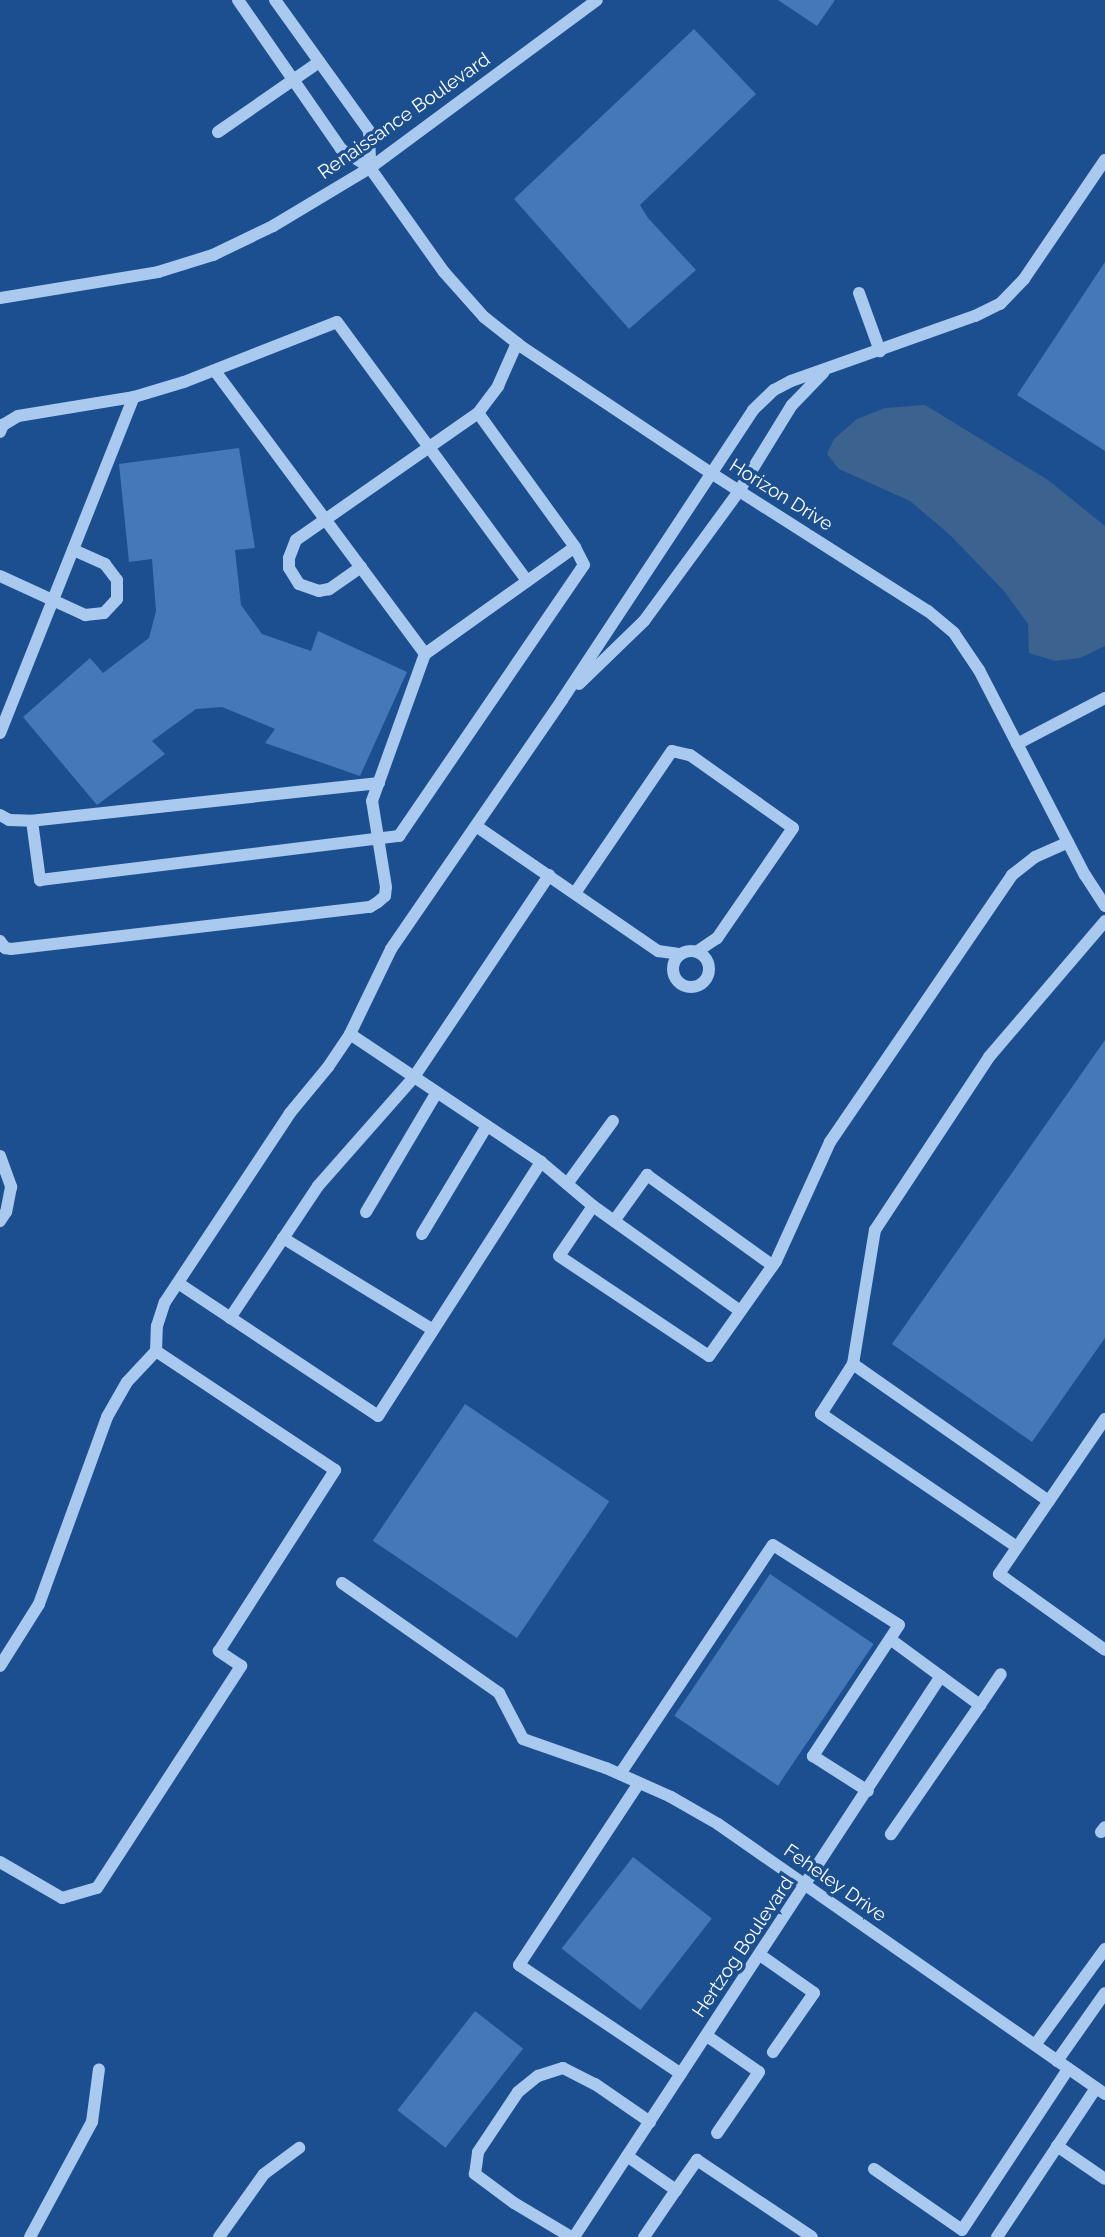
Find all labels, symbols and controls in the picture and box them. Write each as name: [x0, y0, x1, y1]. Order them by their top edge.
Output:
street label: Renaissance Boulevard: [314, 48, 494, 184]
street label: Horizon Drive: [725, 454, 837, 536]
street label: Feheley Drive: [779, 1839, 891, 1927]
street label: Hertzog Boulevard: [687, 1872, 799, 2022]

